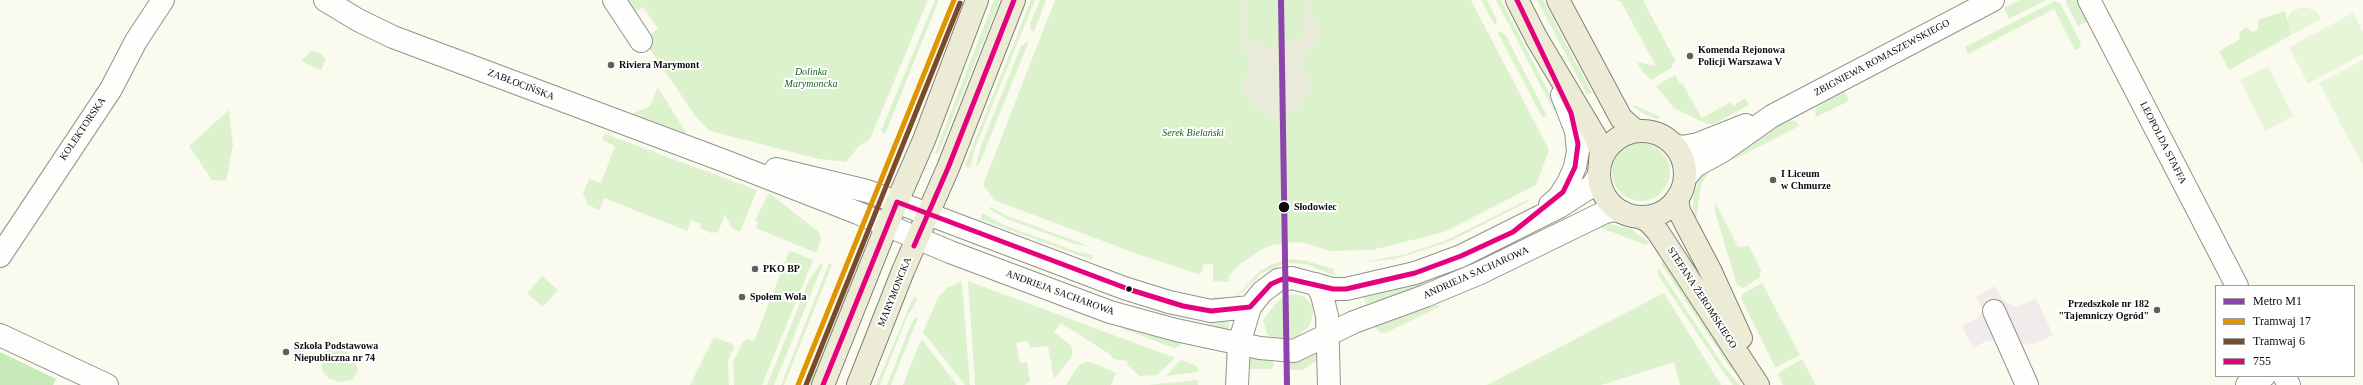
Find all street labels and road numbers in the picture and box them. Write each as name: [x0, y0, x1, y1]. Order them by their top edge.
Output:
street label: ZBIGNIEWA ROMASZEWSKIEGO: [1812, 17, 1952, 99]
street label: ZABŁOCIŃSKA: [486, 67, 556, 103]
street label: KOLEKTORSKA: [57, 95, 109, 163]
street label: LEOPOLDA STAFFA: [2137, 100, 2189, 186]
street label: ANDRIEJA SACHAROWA: [1421, 244, 1531, 302]
street label: STEFANA ŻEROMSKIEGO: [1665, 245, 1739, 351]
street label: MARYMONCKA: [876, 255, 914, 329]
street label: ANDRIEJA SACHAROWA: [1004, 268, 1116, 318]

